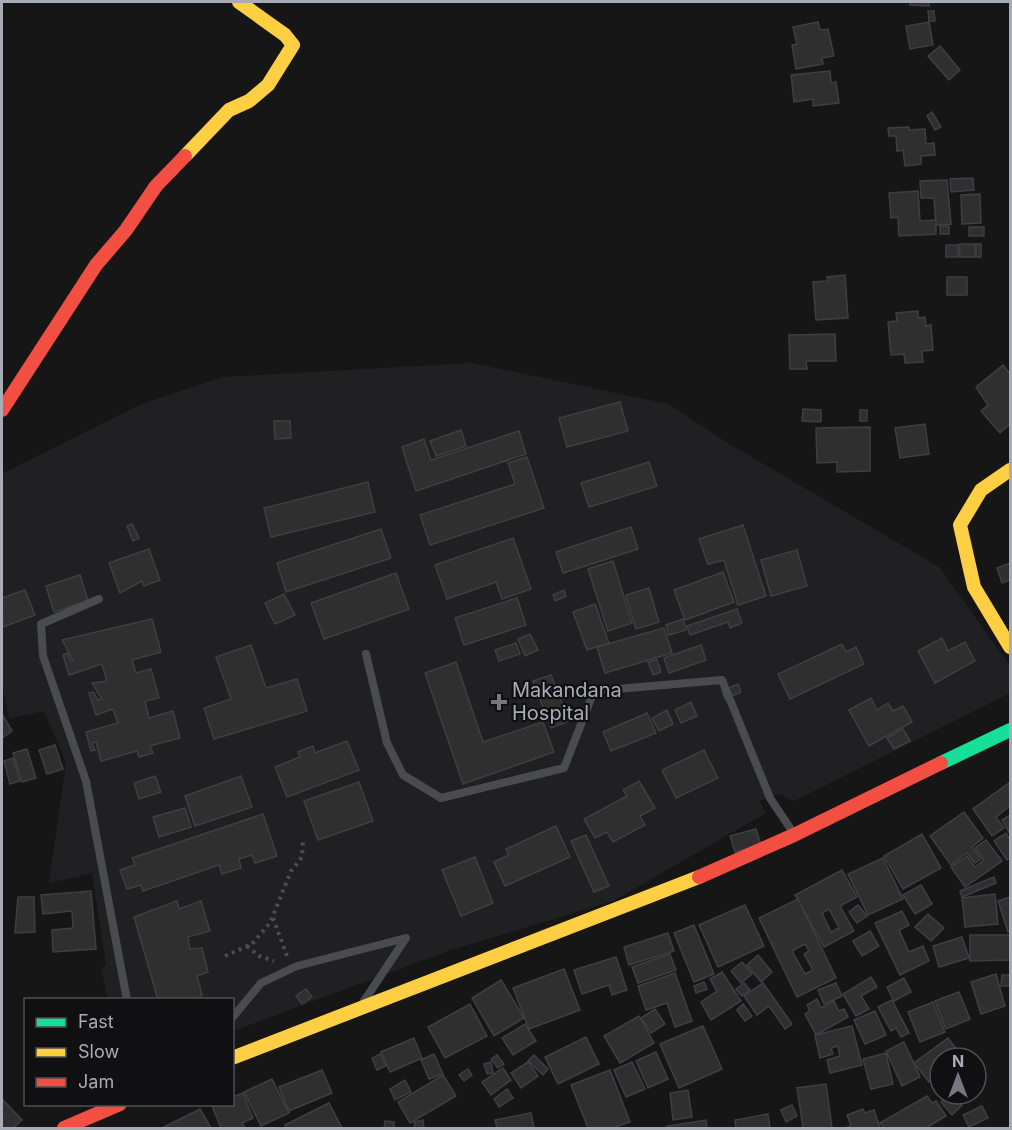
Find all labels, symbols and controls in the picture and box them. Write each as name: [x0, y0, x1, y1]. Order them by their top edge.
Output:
place label: Makandana Hospital: [512, 678, 622, 725]
marker: Makandana Hospital: [490, 693, 508, 711]
legend: [24, 998, 234, 1106]
text: Fast: [78, 1011, 114, 1032]
text: Slow: [78, 1041, 119, 1062]
north arrow: [928, 1046, 988, 1106]
text: N: [952, 1051, 964, 1071]
text: Jam: [78, 1071, 114, 1092]

